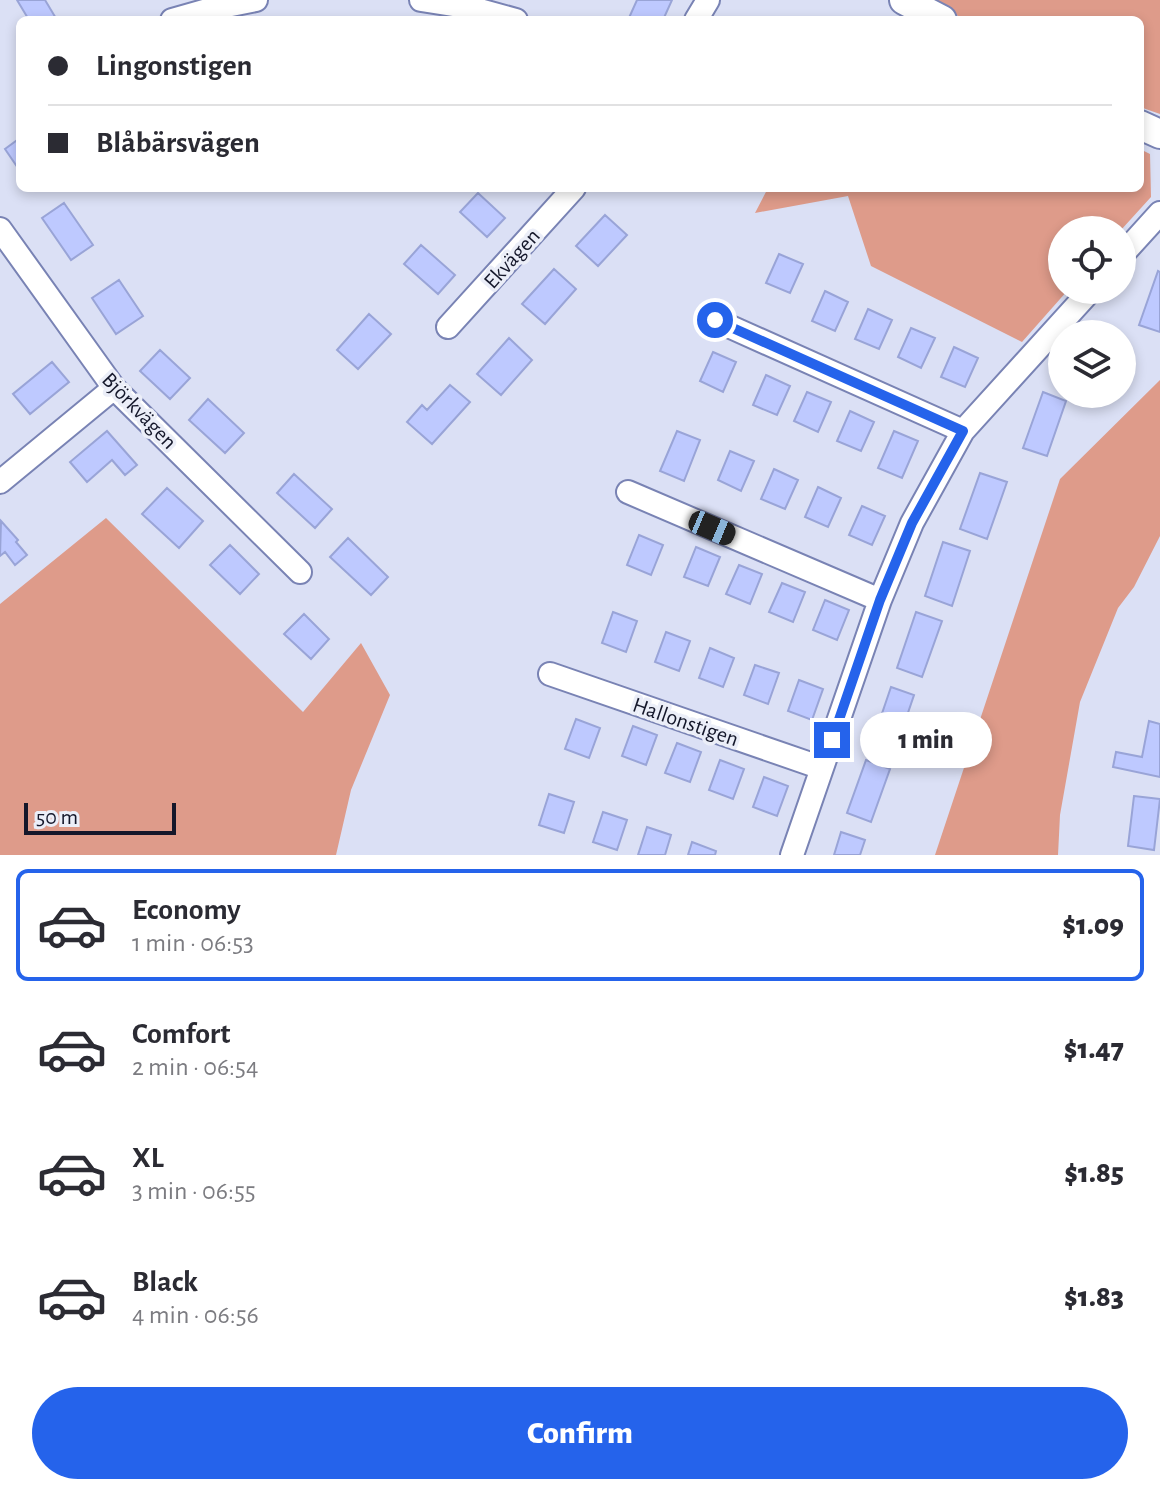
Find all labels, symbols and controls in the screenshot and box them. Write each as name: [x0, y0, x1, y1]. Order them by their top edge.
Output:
text: Lingonstigen: [96, 51, 252, 81]
text: Blåbärsvägen: [96, 128, 260, 158]
map controls: [1048, 216, 1136, 408]
button: locate: [1048, 216, 1136, 304]
street label: Ekvägen: [479, 225, 544, 293]
route start: [697, 302, 733, 338]
button: layers: [1048, 320, 1136, 408]
street label: Björkvägen: [98, 368, 181, 453]
car: [685, 508, 739, 548]
street label: Hallonstigen: [630, 694, 741, 750]
callout: 1 min: [860, 712, 992, 768]
route end: [814, 722, 850, 758]
text: 1 min: [898, 727, 954, 753]
scale bar: [24, 799, 176, 835]
text: 50 m: [36, 806, 78, 828]
icon: car: [36, 889, 108, 961]
text: Economy: [132, 895, 241, 925]
text: $1.09: [1062, 910, 1124, 940]
text: 1 min · 06:53: [132, 930, 254, 956]
icon: car: [36, 1013, 108, 1085]
text: Comfort: [132, 1019, 231, 1049]
text: $1.47: [1064, 1034, 1124, 1064]
text: 2 min · 06:54: [132, 1054, 258, 1080]
icon: car: [36, 1137, 108, 1209]
text: XL: [132, 1143, 164, 1173]
text: $1.85: [1064, 1158, 1124, 1188]
text: 3 min · 06:55: [132, 1178, 256, 1204]
icon: car: [36, 1261, 108, 1333]
text: Black: [132, 1267, 198, 1297]
text: $1.83: [1064, 1282, 1124, 1312]
text: 4 min · 06:56: [132, 1302, 259, 1328]
button: Confirm: [32, 1387, 1128, 1479]

